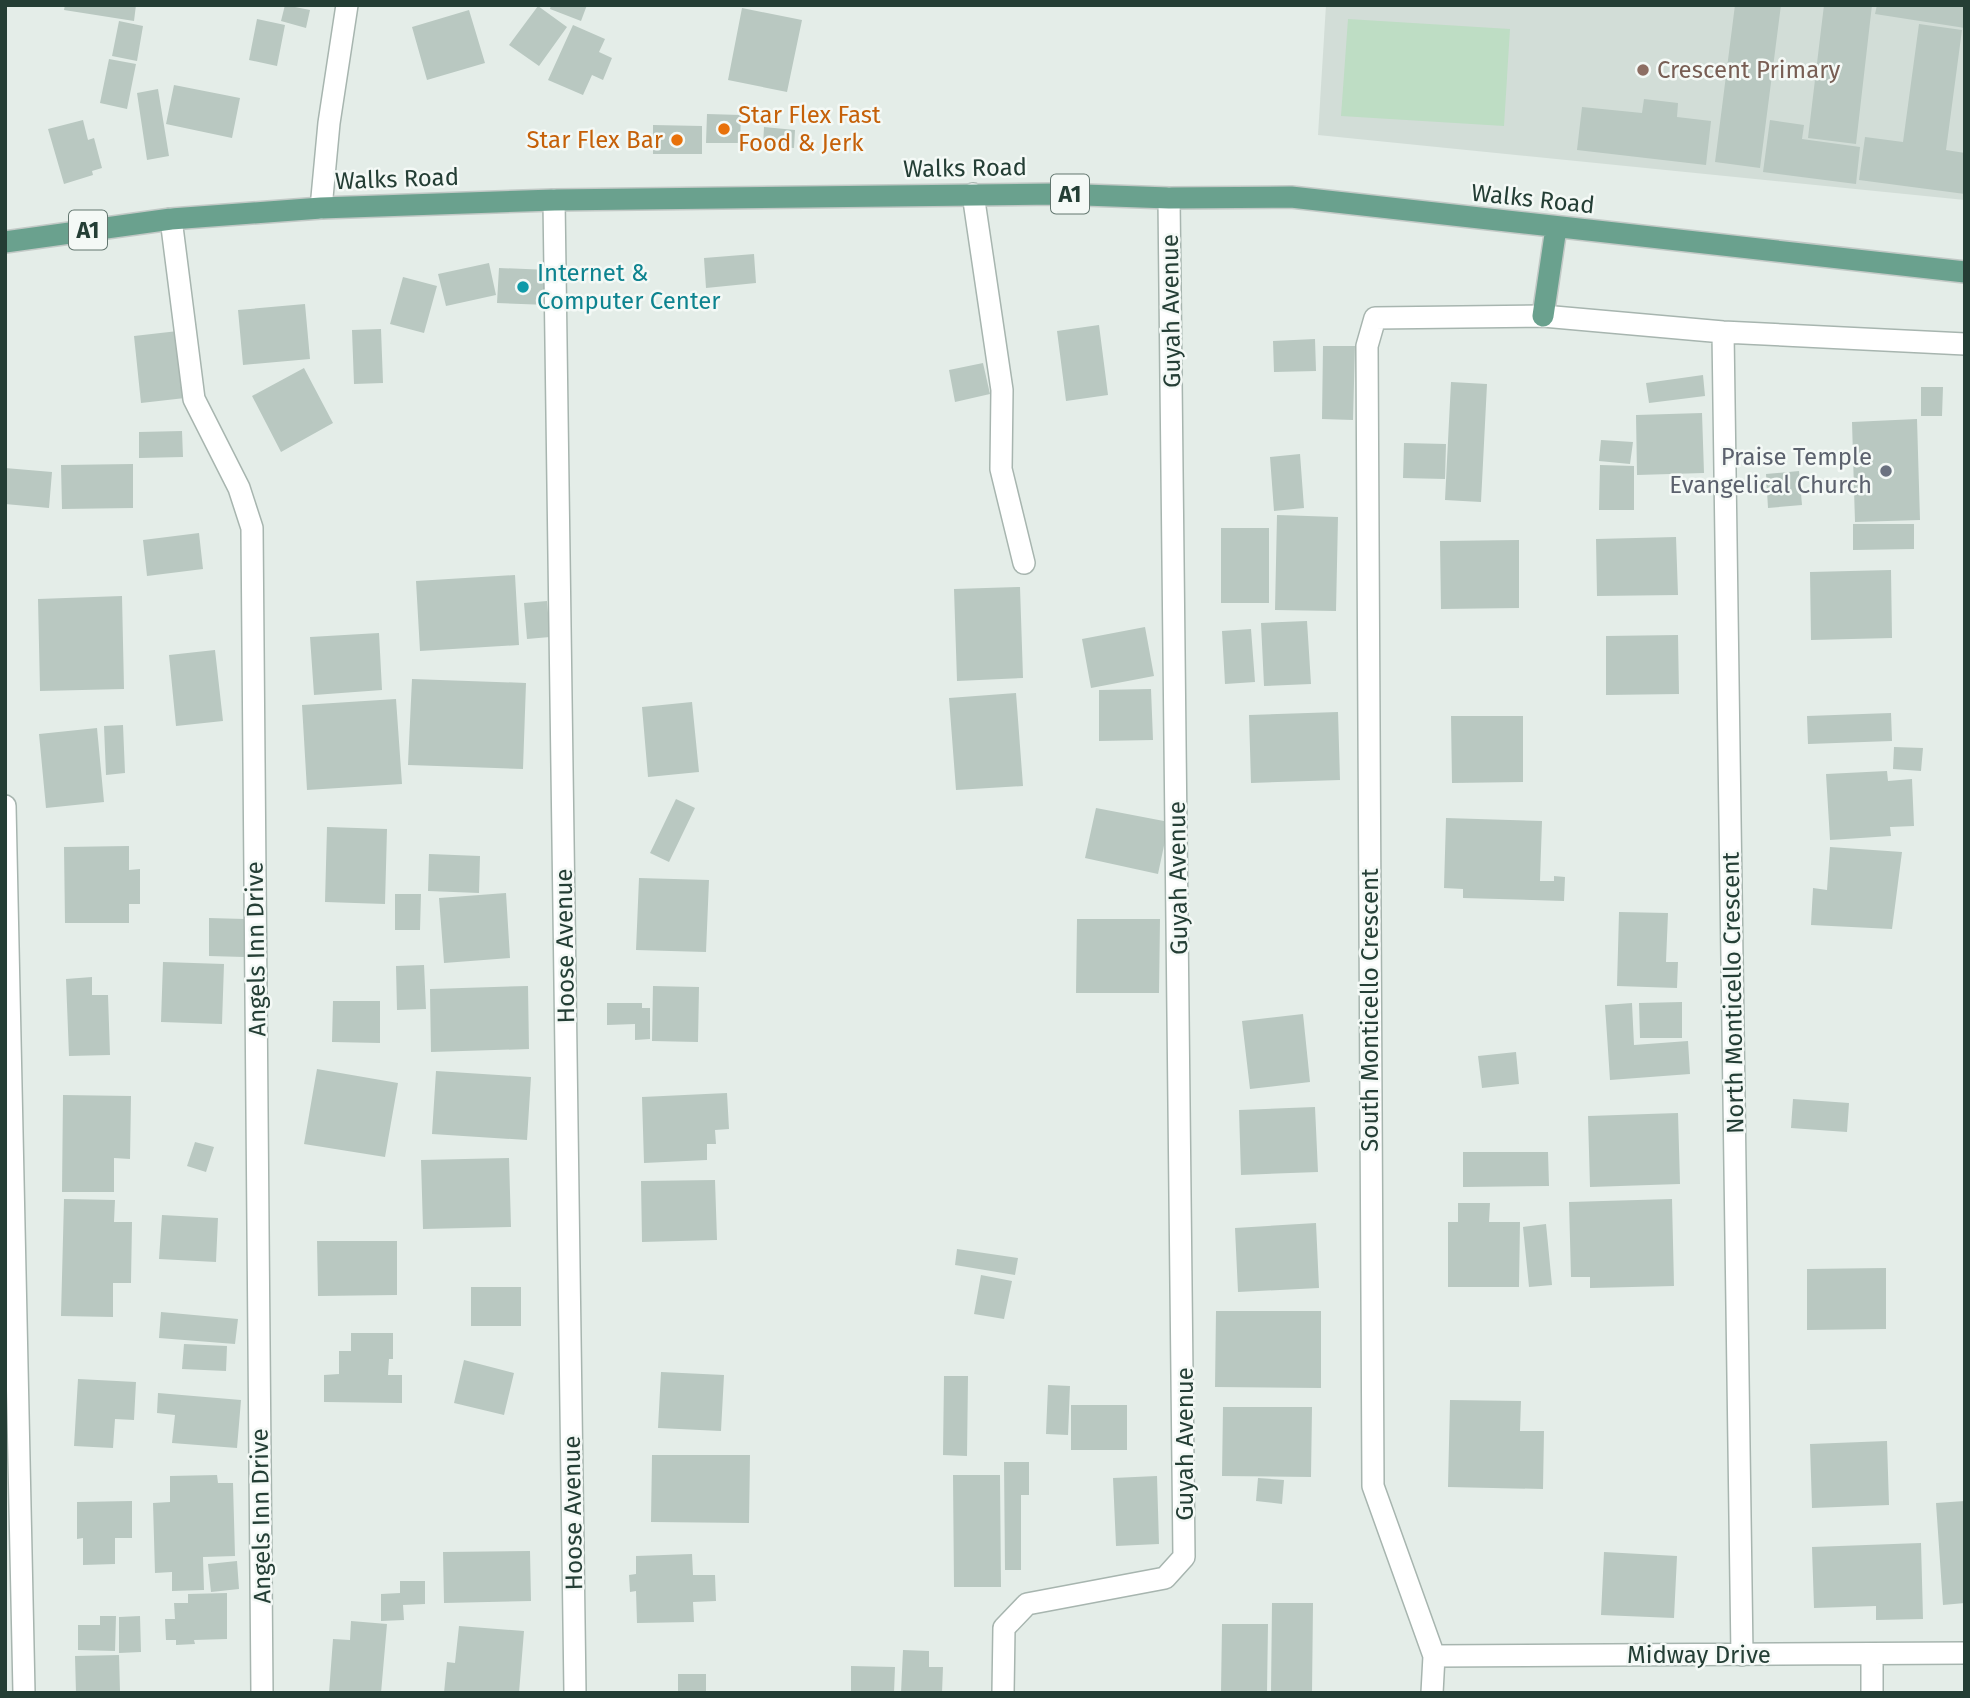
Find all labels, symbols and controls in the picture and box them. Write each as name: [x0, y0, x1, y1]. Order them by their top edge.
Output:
place label: Crescent Primary: [1657, 56, 1840, 84]
marker: Crescent Primary: [1635, 62, 1651, 78]
place label: Star Flex Fast Food & Jerk: [738, 101, 881, 157]
marker: Star Flex Fast Food & Jerk: [716, 121, 732, 137]
place label: Star Flex Bar: [527, 126, 664, 154]
marker: Star Flex Bar: [669, 132, 685, 148]
street label: Walks Road: [903, 153, 1027, 183]
street label: Walks Road: [335, 163, 459, 195]
road number: A1: [1051, 174, 1089, 214]
street label: Walks Road: [1470, 179, 1596, 219]
road number: A1: [69, 210, 107, 249]
street label: Guyah Avenue: [1156, 234, 1186, 388]
place label: Internet & Computer Center: [537, 259, 721, 315]
marker: Internet & Computer Center: [515, 279, 531, 295]
place label: Praise Temple Evangelical Church: [1669, 443, 1872, 499]
marker: Praise Temple Evangelical Church: [1878, 463, 1894, 479]
street label: Guyah Avenue: [1163, 801, 1193, 955]
street label: North Monticello Crescent: [1717, 851, 1749, 1134]
street label: Angels Inn Drive: [240, 861, 272, 1037]
street label: Hoose Avenue: [550, 868, 580, 1024]
street label: South Monticello Crescent: [1356, 868, 1384, 1152]
street label: Guyah Avenue: [1171, 1367, 1199, 1521]
street label: Angels Inn Drive: [245, 1428, 277, 1604]
street label: Hoose Avenue: [558, 1435, 588, 1591]
street label: Midway Drive: [1627, 1641, 1771, 1669]

